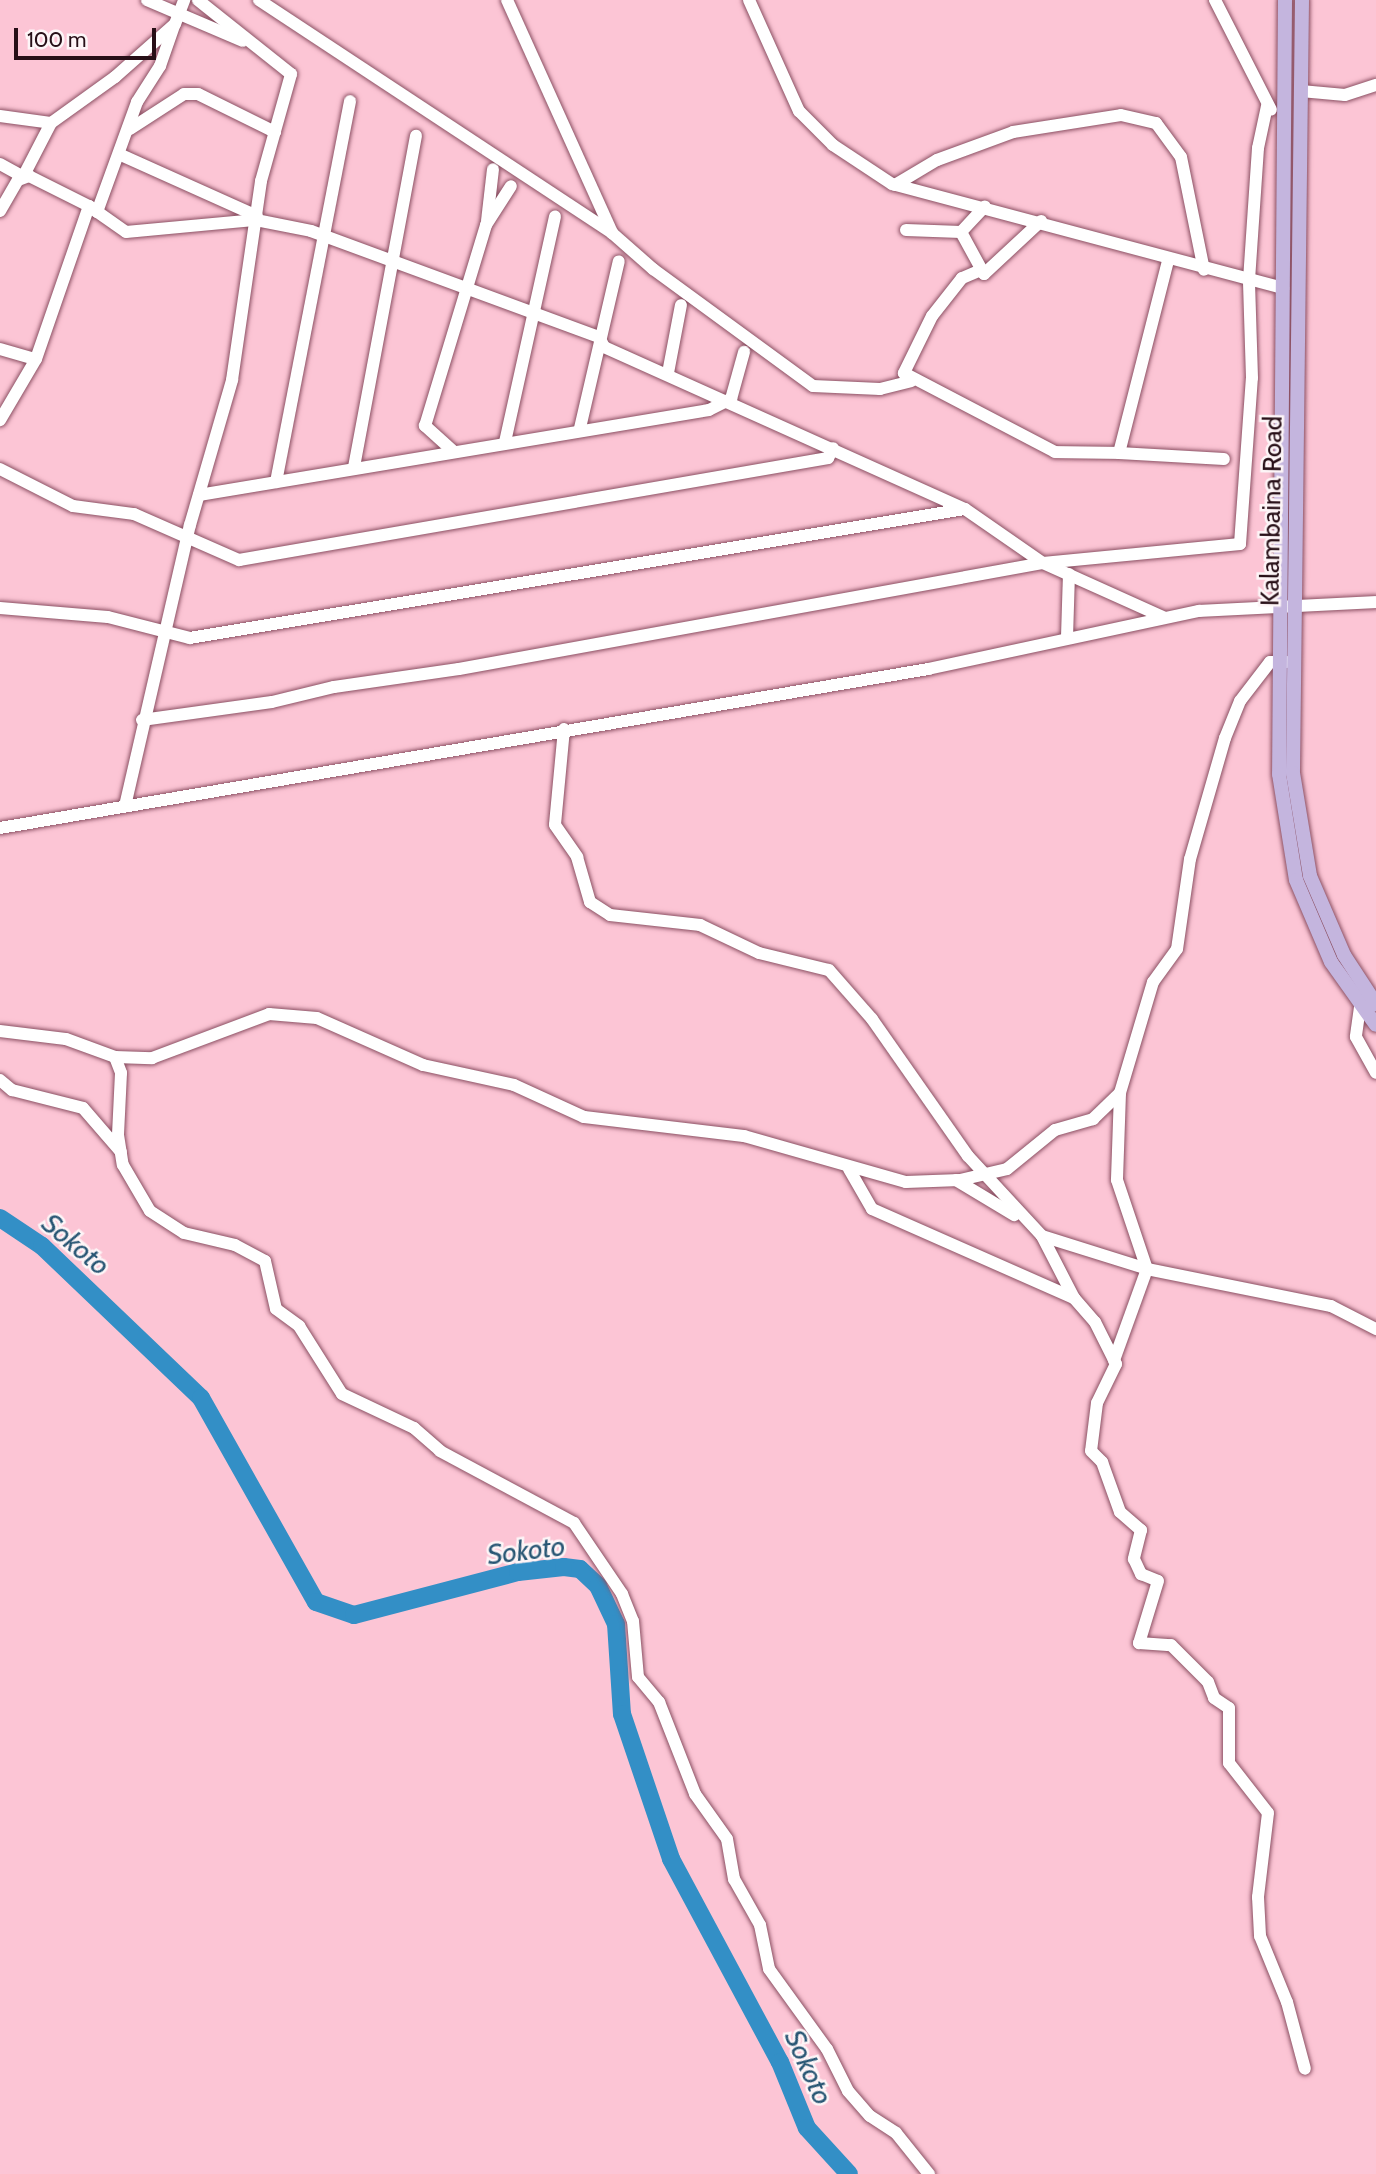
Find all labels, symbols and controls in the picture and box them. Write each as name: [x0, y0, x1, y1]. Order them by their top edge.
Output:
scale bar: [18, 14, 159, 58]
text: 100 m: [27, 27, 86, 52]
street label: Kalambaina Road: [1255, 416, 1289, 606]
water label: Sokoto: [35, 1206, 117, 1282]
water label: Sokoto: [485, 1529, 567, 1571]
water label: Sokoto: [778, 2024, 840, 2110]

